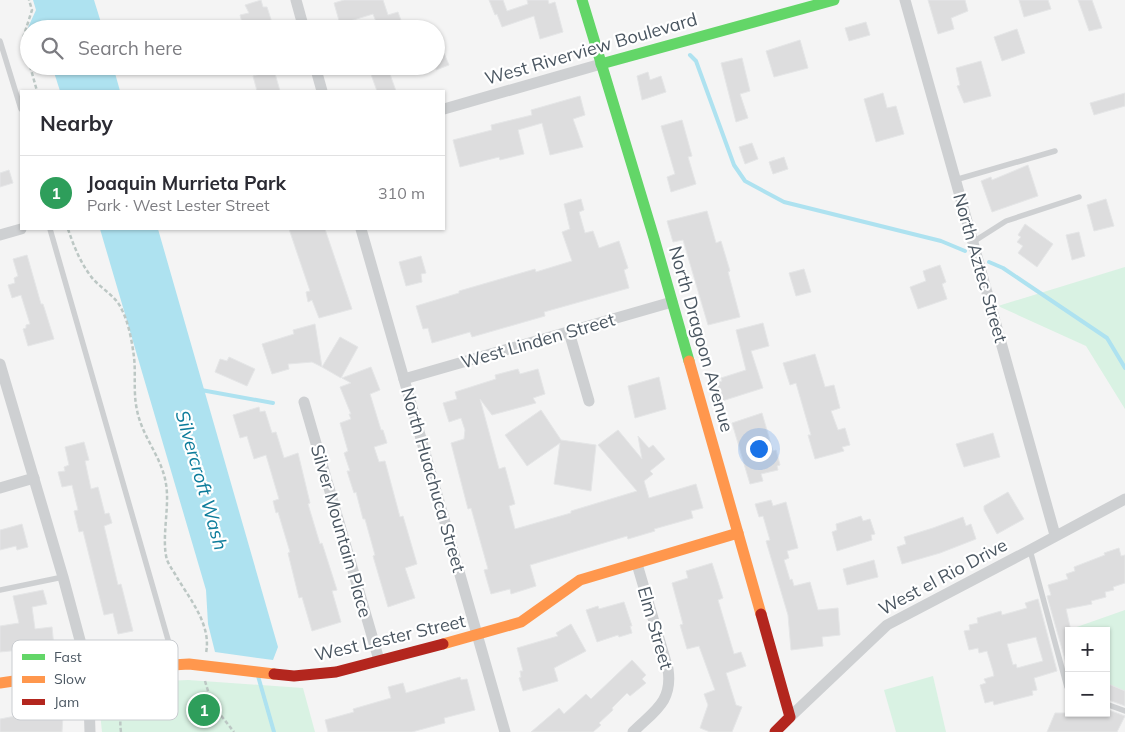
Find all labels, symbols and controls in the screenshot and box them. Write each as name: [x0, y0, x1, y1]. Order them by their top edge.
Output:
street label: West Riverview Boulevard: [482, 7, 700, 90]
search box: [20, 20, 445, 75]
icon: search: [38, 34, 66, 62]
text: Search here: [78, 36, 182, 60]
text: Nearby: [40, 110, 113, 136]
text: Joaquin Murrieta Park: [87, 171, 286, 195]
text: 1: [51, 183, 61, 203]
text: 310 m: [378, 183, 425, 203]
street label: North Aztec Street: [948, 191, 1013, 345]
text: Park · West Lester Street: [87, 195, 270, 215]
street label: North Dragoon Avenue: [664, 243, 739, 434]
street label: West Linden Street: [458, 308, 617, 373]
street label: North Huachuca Street: [396, 385, 471, 575]
water label: Silvercroft Wash: [171, 407, 233, 553]
your location: [746, 436, 772, 462]
street label: Silver Mountain Place: [306, 442, 377, 620]
street label: West el Rio Drive: [874, 533, 1011, 620]
street label: Elm Street: [633, 584, 678, 672]
street label: West Lester Street: [312, 609, 467, 666]
map controls: [1065, 627, 1110, 717]
button: +: [1065, 627, 1110, 672]
legend: [12, 640, 178, 720]
text: Fast: [54, 648, 82, 666]
text: Slow: [54, 670, 86, 688]
button: −: [1065, 672, 1110, 717]
pin: 1: [188, 691, 220, 729]
text: Jam: [54, 693, 79, 711]

